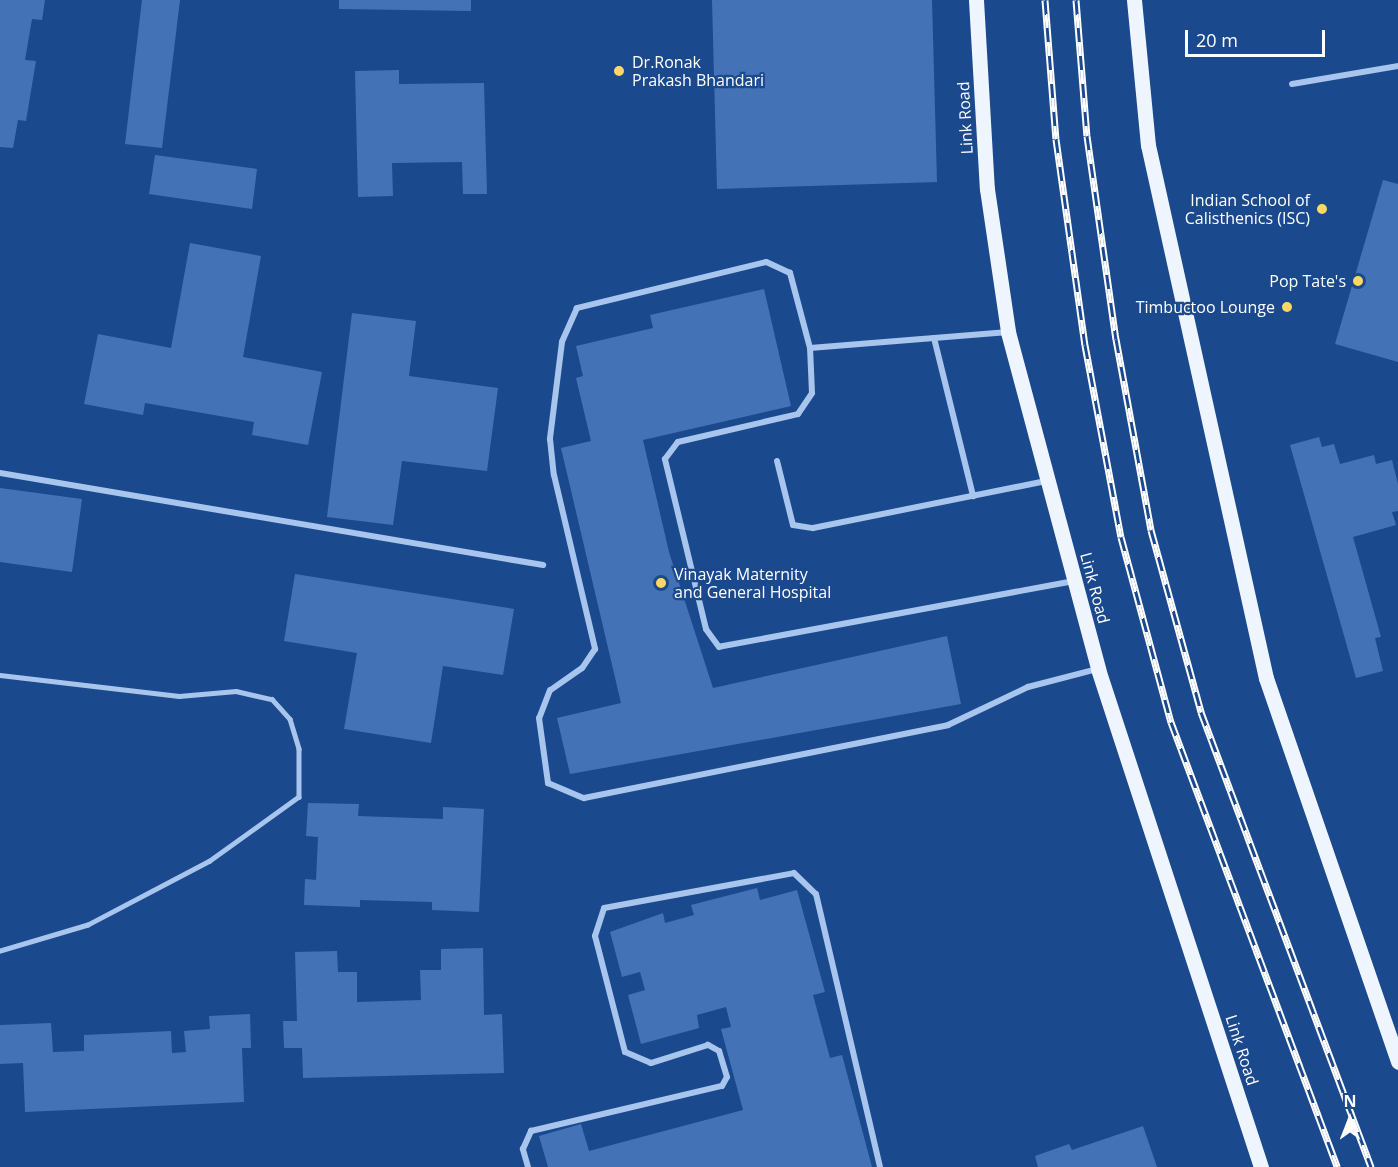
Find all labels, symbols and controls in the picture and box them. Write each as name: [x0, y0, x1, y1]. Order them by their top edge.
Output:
scale bar: [1188, 18, 1328, 56]
text: 20 m: [1196, 28, 1238, 52]
place label: Dr.Ronak Prakash Bhandari: [632, 52, 764, 90]
marker: Dr.Ronak Prakash Bhandari: [610, 62, 628, 80]
street label: Link Road: [954, 81, 976, 155]
place label: Indian School of Calisthenics (ISC): [1185, 190, 1310, 228]
marker: Indian School of Calisthenics (ISC): [1315, 202, 1329, 216]
place label: Pop Tate's: [1269, 271, 1346, 291]
marker: Pop Tate's: [1351, 274, 1365, 288]
place label: Timbuctoo Lounge: [1136, 297, 1275, 317]
marker: Timbuctoo Lounge: [1280, 300, 1294, 314]
street label: Link Road: [1076, 550, 1114, 626]
place label: Vinayak Maternity and General Hospital: [674, 564, 831, 602]
marker: Vinayak Maternity and General Hospital: [652, 574, 670, 592]
street label: Link Road: [1222, 1012, 1262, 1088]
north arrow: [1320, 1089, 1380, 1149]
text: N: [1343, 1090, 1357, 1112]

